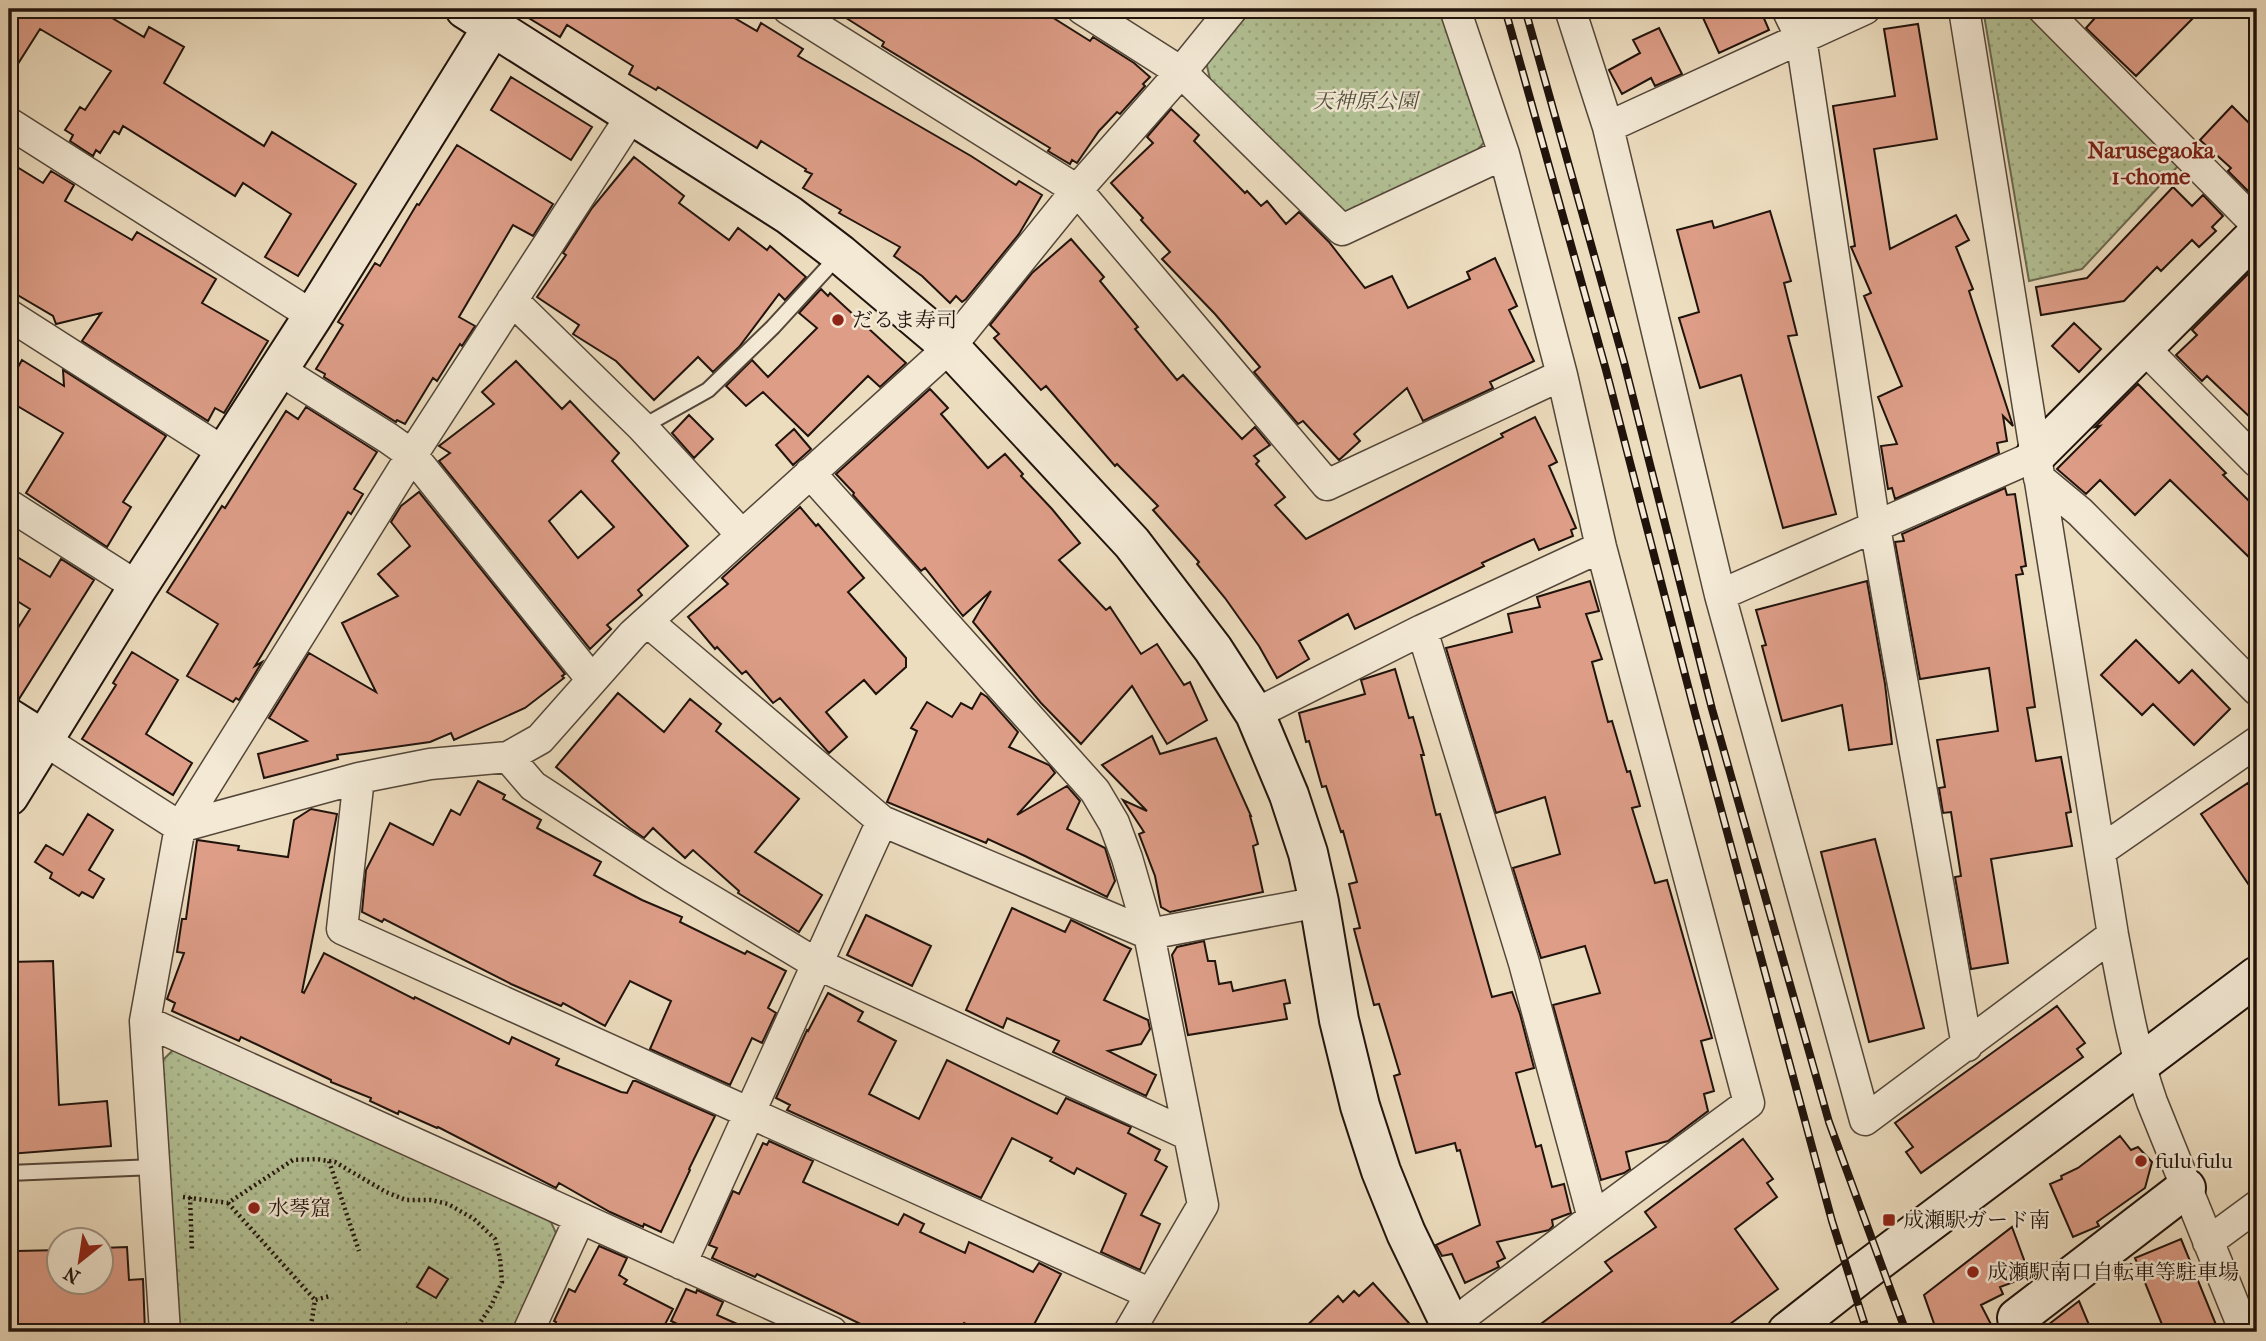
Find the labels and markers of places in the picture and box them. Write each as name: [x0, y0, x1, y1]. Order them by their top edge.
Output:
place label: だるま寿司: [852, 308, 957, 332]
marker: だるま寿司: [830, 312, 846, 328]
place label: fulu fulu: [2155, 1149, 2233, 1173]
marker: fulu fulu: [2133, 1153, 2149, 1169]
place label: 水琴窟: [268, 1196, 331, 1220]
marker: 水琴窟: [246, 1200, 262, 1216]
place label: 成瀬駅ガード南: [1903, 1208, 2050, 1232]
marker: 成瀬駅ガード南: [1881, 1212, 1897, 1228]
place label: 成瀬駅南口自転車等駐車場: [1987, 1260, 2239, 1284]
marker: 成瀬駅南口自転車等駐車場: [1965, 1264, 1981, 1280]

